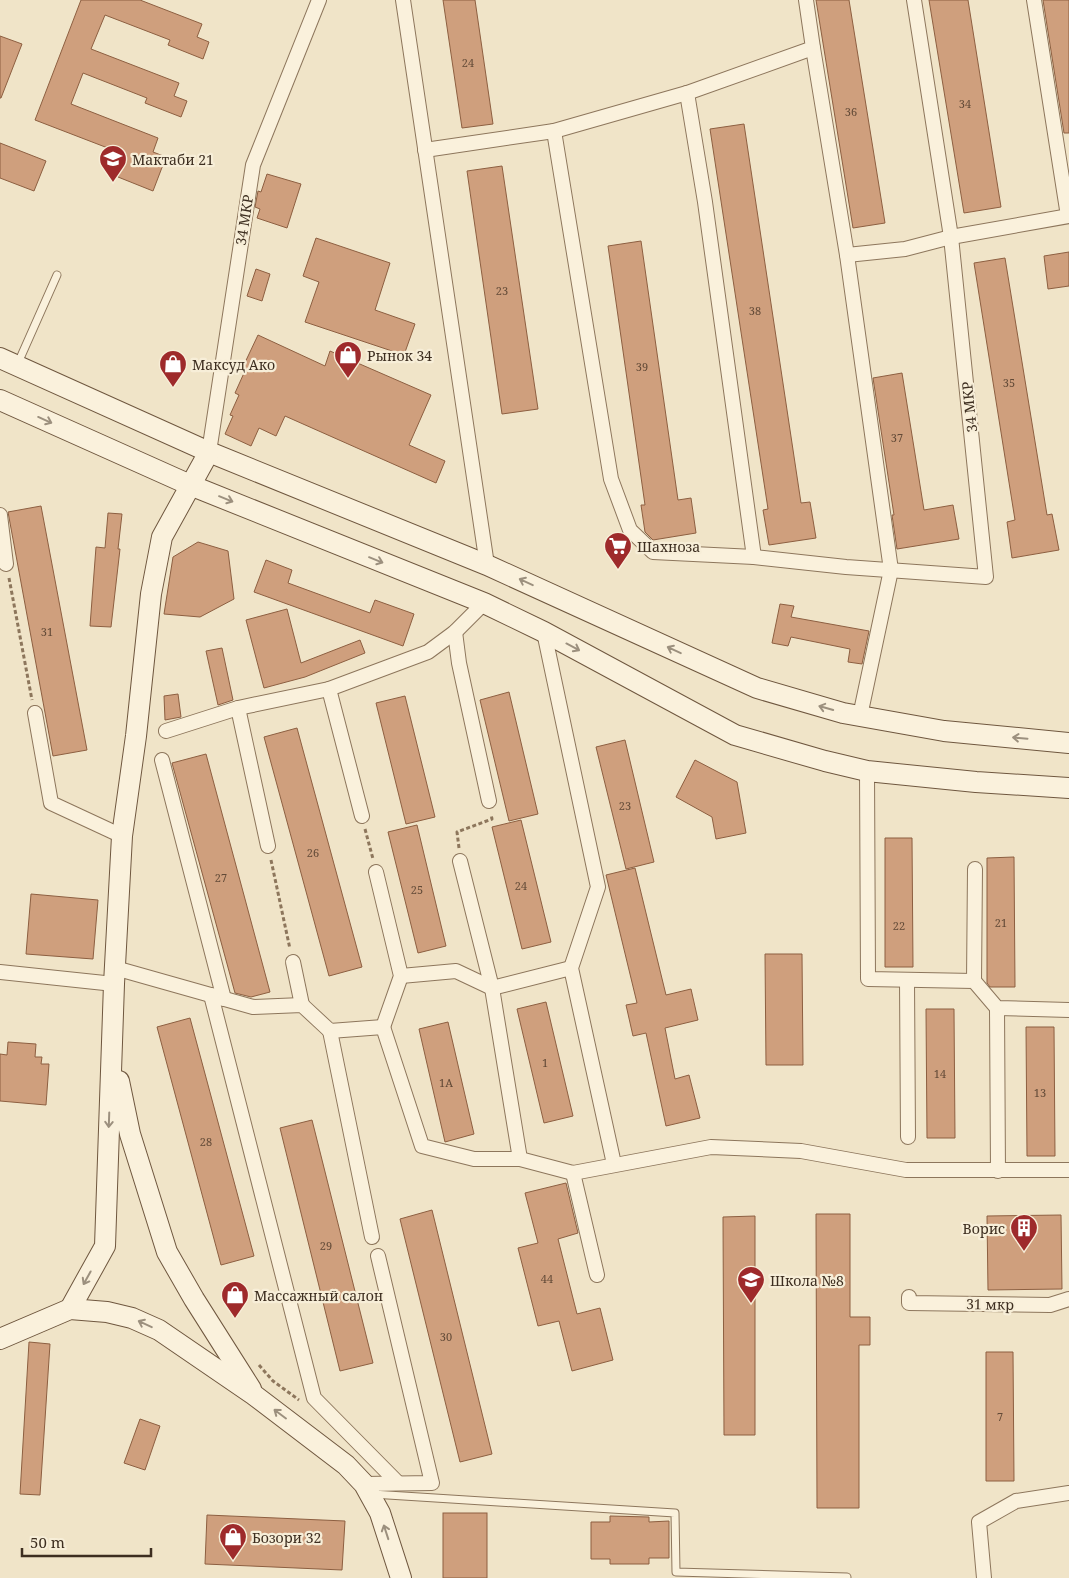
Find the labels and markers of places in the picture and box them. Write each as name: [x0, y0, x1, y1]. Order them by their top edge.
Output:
school or university icon: Мактаби 21: [98, 144, 128, 183]
place label: Мактаби 21: [132, 150, 214, 169]
shop icon: Рынок 34: [333, 340, 363, 379]
place label: Рынок 34: [367, 346, 432, 365]
shop icon: Максуд Ако: [158, 349, 188, 388]
place label: Максуд Ако: [192, 355, 275, 374]
supermarket icon: Шахноза: [603, 531, 633, 570]
place label: Шахноза: [637, 537, 700, 556]
building icon: Ворис: [1009, 1213, 1039, 1252]
place label: Ворис: [962, 1219, 1005, 1238]
school or university icon: Школа №8: [736, 1265, 766, 1304]
place label: Школа №8: [770, 1271, 844, 1290]
shop icon: Массажный салон: [220, 1280, 250, 1319]
place label: Массажный салон: [254, 1286, 383, 1305]
shop icon: Бозори 32: [218, 1522, 248, 1561]
place label: Бозори 32: [252, 1528, 321, 1547]

